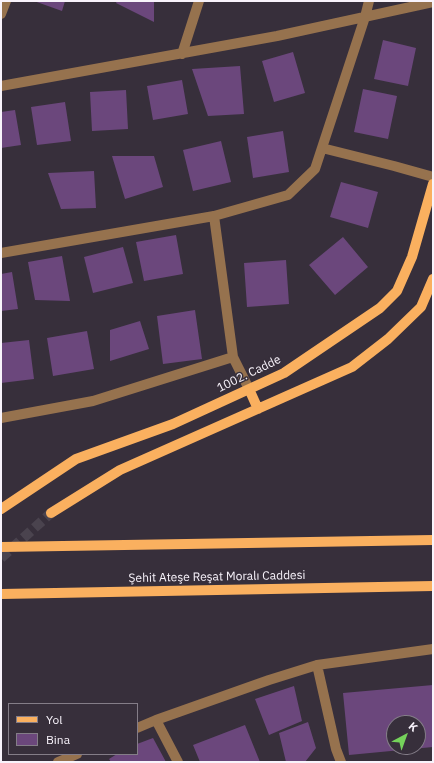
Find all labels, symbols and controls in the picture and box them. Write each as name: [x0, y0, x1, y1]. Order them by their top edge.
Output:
street label: 1002. Cadde: [215, 352, 283, 396]
street label: Şehit Ateşe Reşat Moralı Caddesi: [128, 568, 306, 586]
legend: [8, 703, 138, 755]
text: Yol: [46, 712, 63, 727]
north arrow: [386, 715, 426, 755]
text: K: [406, 719, 421, 734]
text: Bina: [46, 732, 70, 747]

